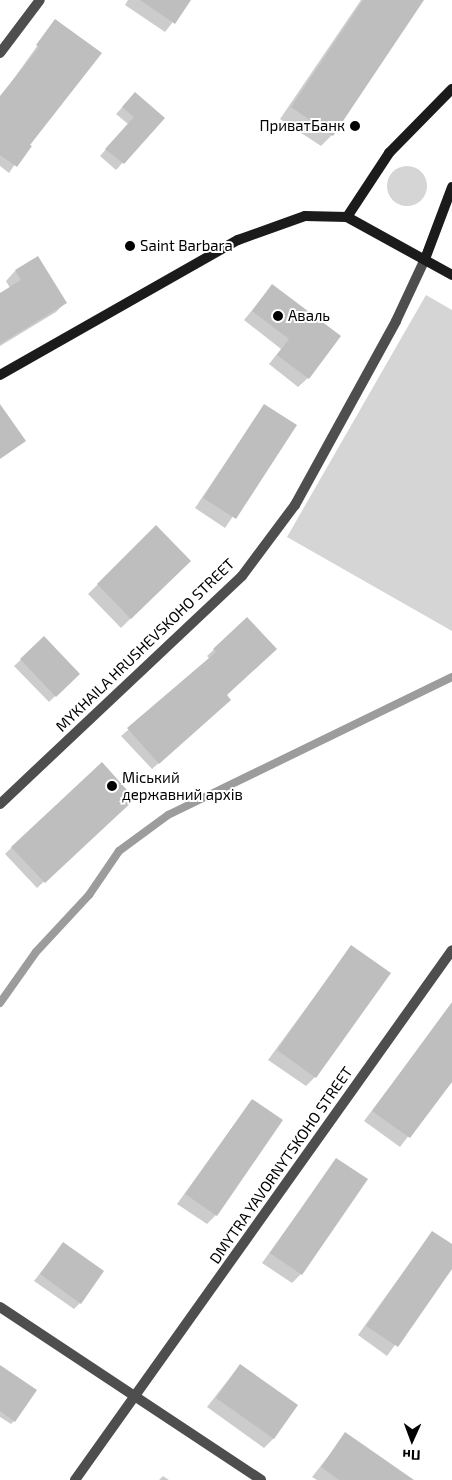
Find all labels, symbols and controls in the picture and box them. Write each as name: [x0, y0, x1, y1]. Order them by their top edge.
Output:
place label: ПриватБанк: [259, 117, 345, 135]
marker: ПриватБанк: [349, 120, 361, 132]
place label: Saint Barbara: [140, 237, 233, 255]
marker: Saint Barbara: [124, 240, 136, 252]
place label: Аваль: [288, 307, 330, 325]
marker: Аваль: [272, 310, 284, 322]
street label: MYKHAILA HRUSHEVSKOHO STREET: [52, 555, 238, 735]
place label: Міський державний архів: [122, 768, 243, 803]
marker: Міський державний архів: [106, 780, 118, 792]
street label: DMYTRA YAVORNYTSKOHO STREET: [206, 1063, 356, 1267]
north arrow: [387, 1415, 437, 1465]
text: Пн: [402, 1447, 421, 1464]

